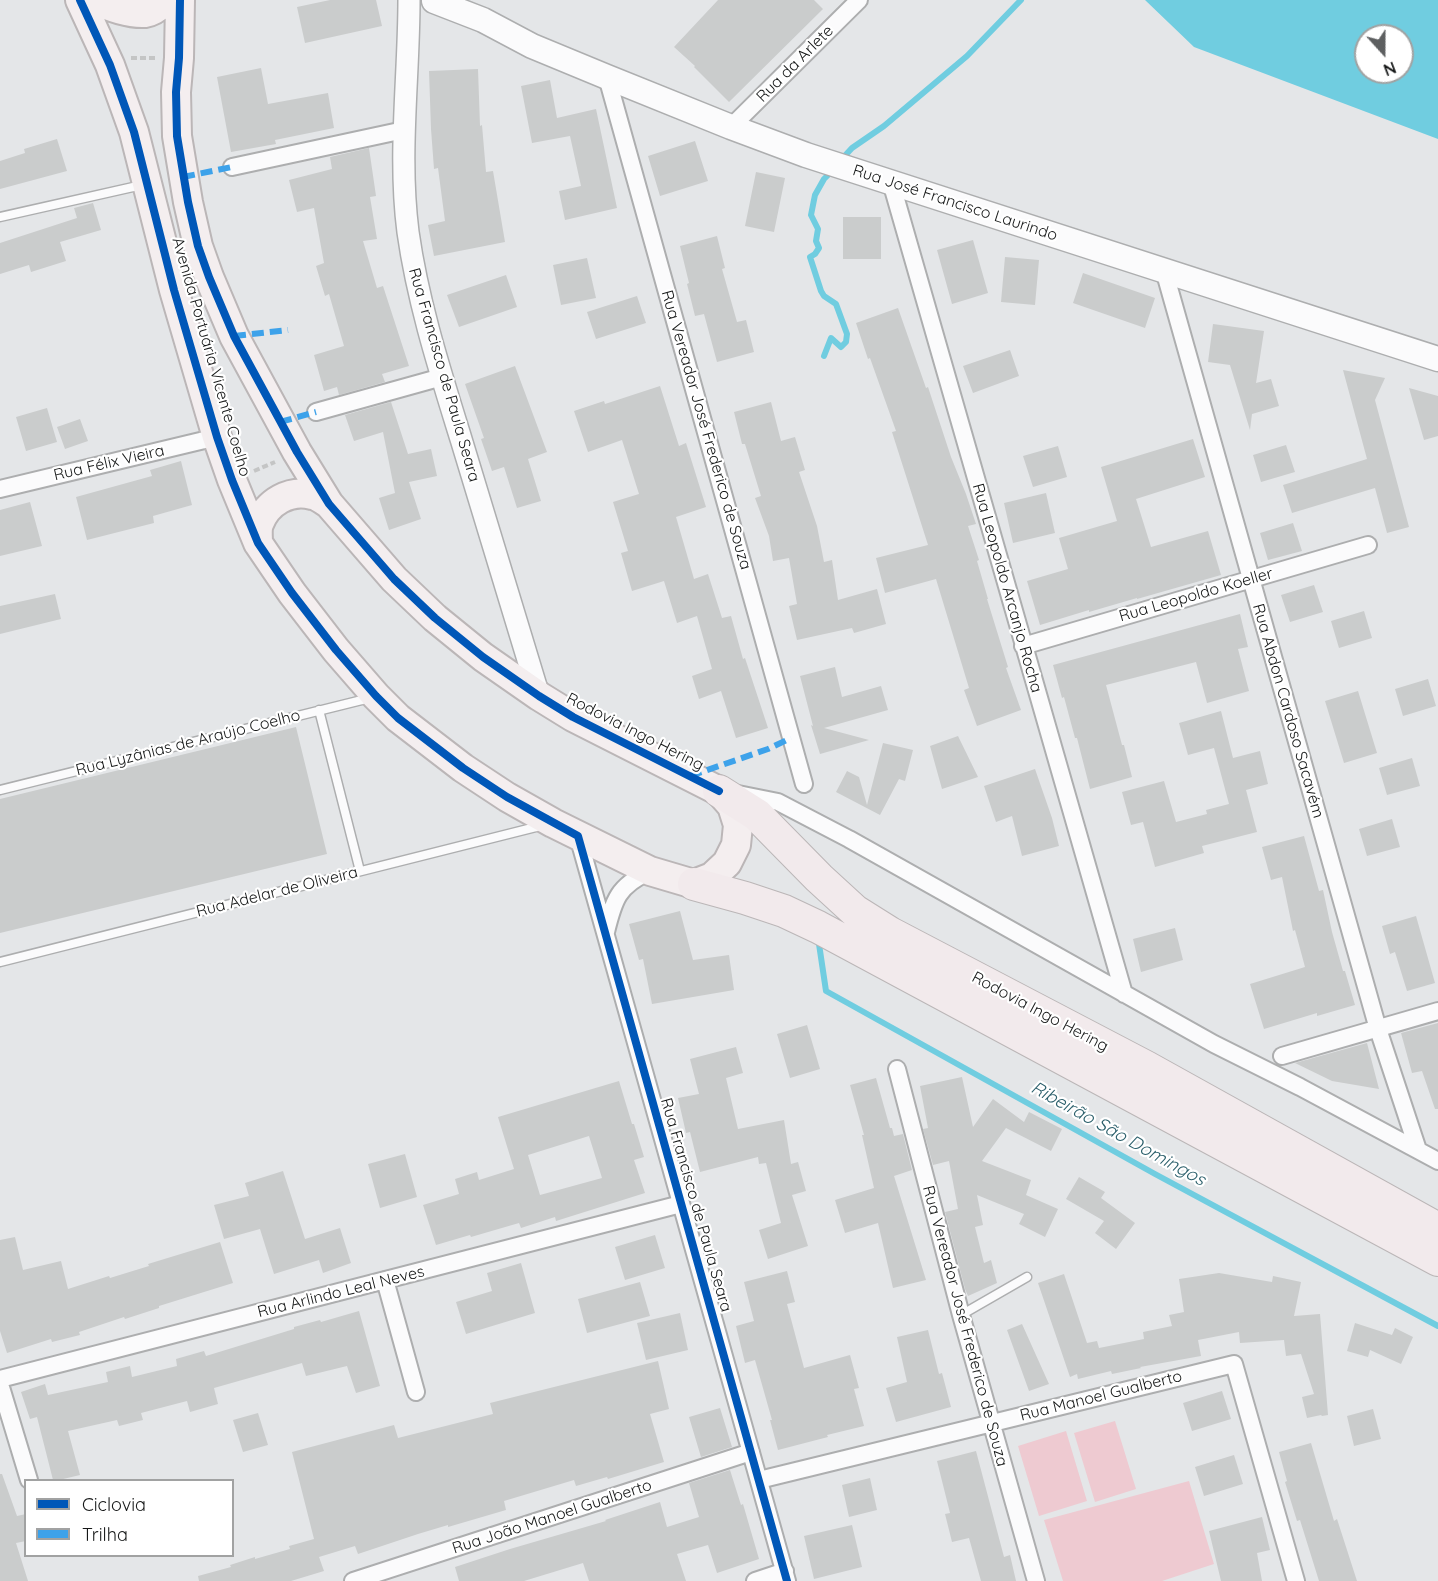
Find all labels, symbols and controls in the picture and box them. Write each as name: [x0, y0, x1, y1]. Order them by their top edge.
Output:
street label: Rua da Arlete: [753, 22, 837, 106]
north arrow: [1354, 24, 1414, 84]
text: N: [1381, 57, 1399, 80]
street label: Rua José Francisco Laurindo: [850, 161, 1060, 245]
street label: Avenida Portuária Vicente Coelho: [168, 235, 254, 479]
street label: Rua Francisco de Paula Seara: [404, 266, 484, 484]
street label: Rua Vereador José Frederico de Souza: [657, 288, 755, 572]
street label: Rua Félix Vieira: [52, 441, 166, 485]
street label: Rua Leopoldo Arcanjo Rocha: [968, 481, 1046, 695]
street label: Rua Leopoldo Koeller: [1117, 564, 1275, 626]
street label: Rua Abdon Cardoso Sacavém: [1248, 602, 1328, 820]
street label: Rodovia Ingo Hering: [563, 689, 707, 775]
street label: Rua Lyzânias de Araújo Coelho: [74, 706, 302, 780]
street label: Rua Adelar de Oliveira: [194, 863, 360, 921]
street label: Rodovia Ingo Hering: [968, 968, 1112, 1056]
water label: Ribeirão São Domingos: [1027, 1077, 1209, 1191]
street label: Rua Francisco de Paula Seara: [656, 1096, 736, 1314]
street label: Rua Vereador José Frederico de Souza: [918, 1184, 1012, 1468]
street label: Rua Arlindo Leal Neves: [256, 1262, 426, 1322]
street label: Rua Manoel Gualberto: [1018, 1367, 1184, 1425]
street label: Rua João Manoel Gualberto: [450, 1476, 654, 1558]
legend: [24, 1479, 234, 1557]
text: Ciclovia: [82, 1493, 146, 1516]
text: Trilha: [82, 1523, 128, 1546]

